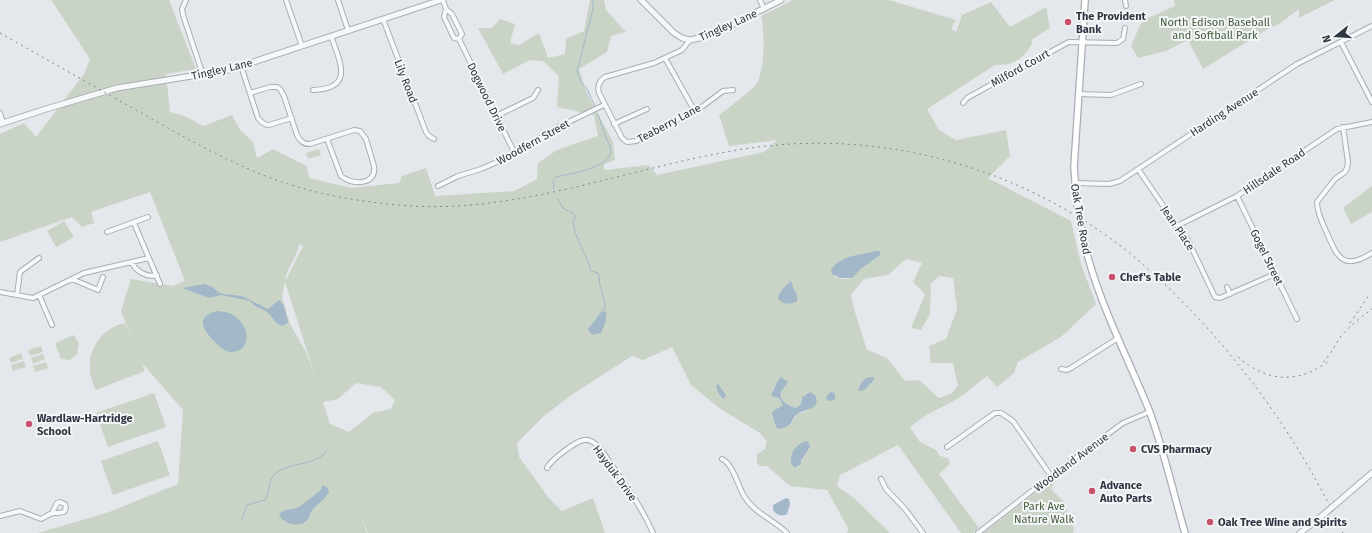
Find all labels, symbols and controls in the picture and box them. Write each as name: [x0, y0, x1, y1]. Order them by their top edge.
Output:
street label: Tingley Lane: [697, 7, 759, 44]
place label: The Provident Bank: [1076, 10, 1147, 36]
park label: North Edison Baseball and Softball Park: [1160, 16, 1270, 42]
north arrow: [1316, 16, 1356, 56]
marker: The Provident Bank: [1063, 17, 1073, 27]
text: N: [1320, 33, 1334, 44]
street label: Milford Court: [989, 47, 1052, 90]
street label: Tingley Lane: [190, 56, 254, 83]
street label: Lily Road: [391, 58, 420, 105]
street label: Dogwood Drive: [464, 61, 509, 134]
street label: Harding Avenue: [1188, 86, 1261, 139]
street label: Teaberry Lane: [635, 101, 703, 146]
street label: Woodfern Street: [494, 117, 572, 168]
street label: Hillsdale Road: [1241, 146, 1308, 197]
street label: Oak Tree Road: [1068, 183, 1093, 255]
street label: Jean Place: [1158, 203, 1197, 253]
street label: Gogel Street: [1247, 227, 1286, 287]
place label: Chef's Table: [1120, 271, 1181, 284]
marker: Chef's Table: [1107, 272, 1117, 282]
place label: Wardlaw-Hartridge School: [37, 412, 133, 438]
marker: Wardlaw-Hartridge School: [24, 419, 34, 429]
street label: Woodland Avenue: [1031, 430, 1111, 495]
street label: Hayduk Drive: [590, 443, 639, 504]
place label: CVS Pharmacy: [1141, 443, 1212, 456]
marker: CVS Pharmacy: [1128, 444, 1138, 454]
place label: Advance Auto Parts: [1099, 479, 1153, 505]
marker: Advance Auto Parts: [1087, 486, 1097, 496]
park label: Park Ave Nature Walk: [1014, 500, 1074, 526]
place label: Oak Tree Wine and Spirits: [1218, 516, 1347, 529]
marker: Oak Tree Wine and Spirits: [1205, 517, 1215, 527]

